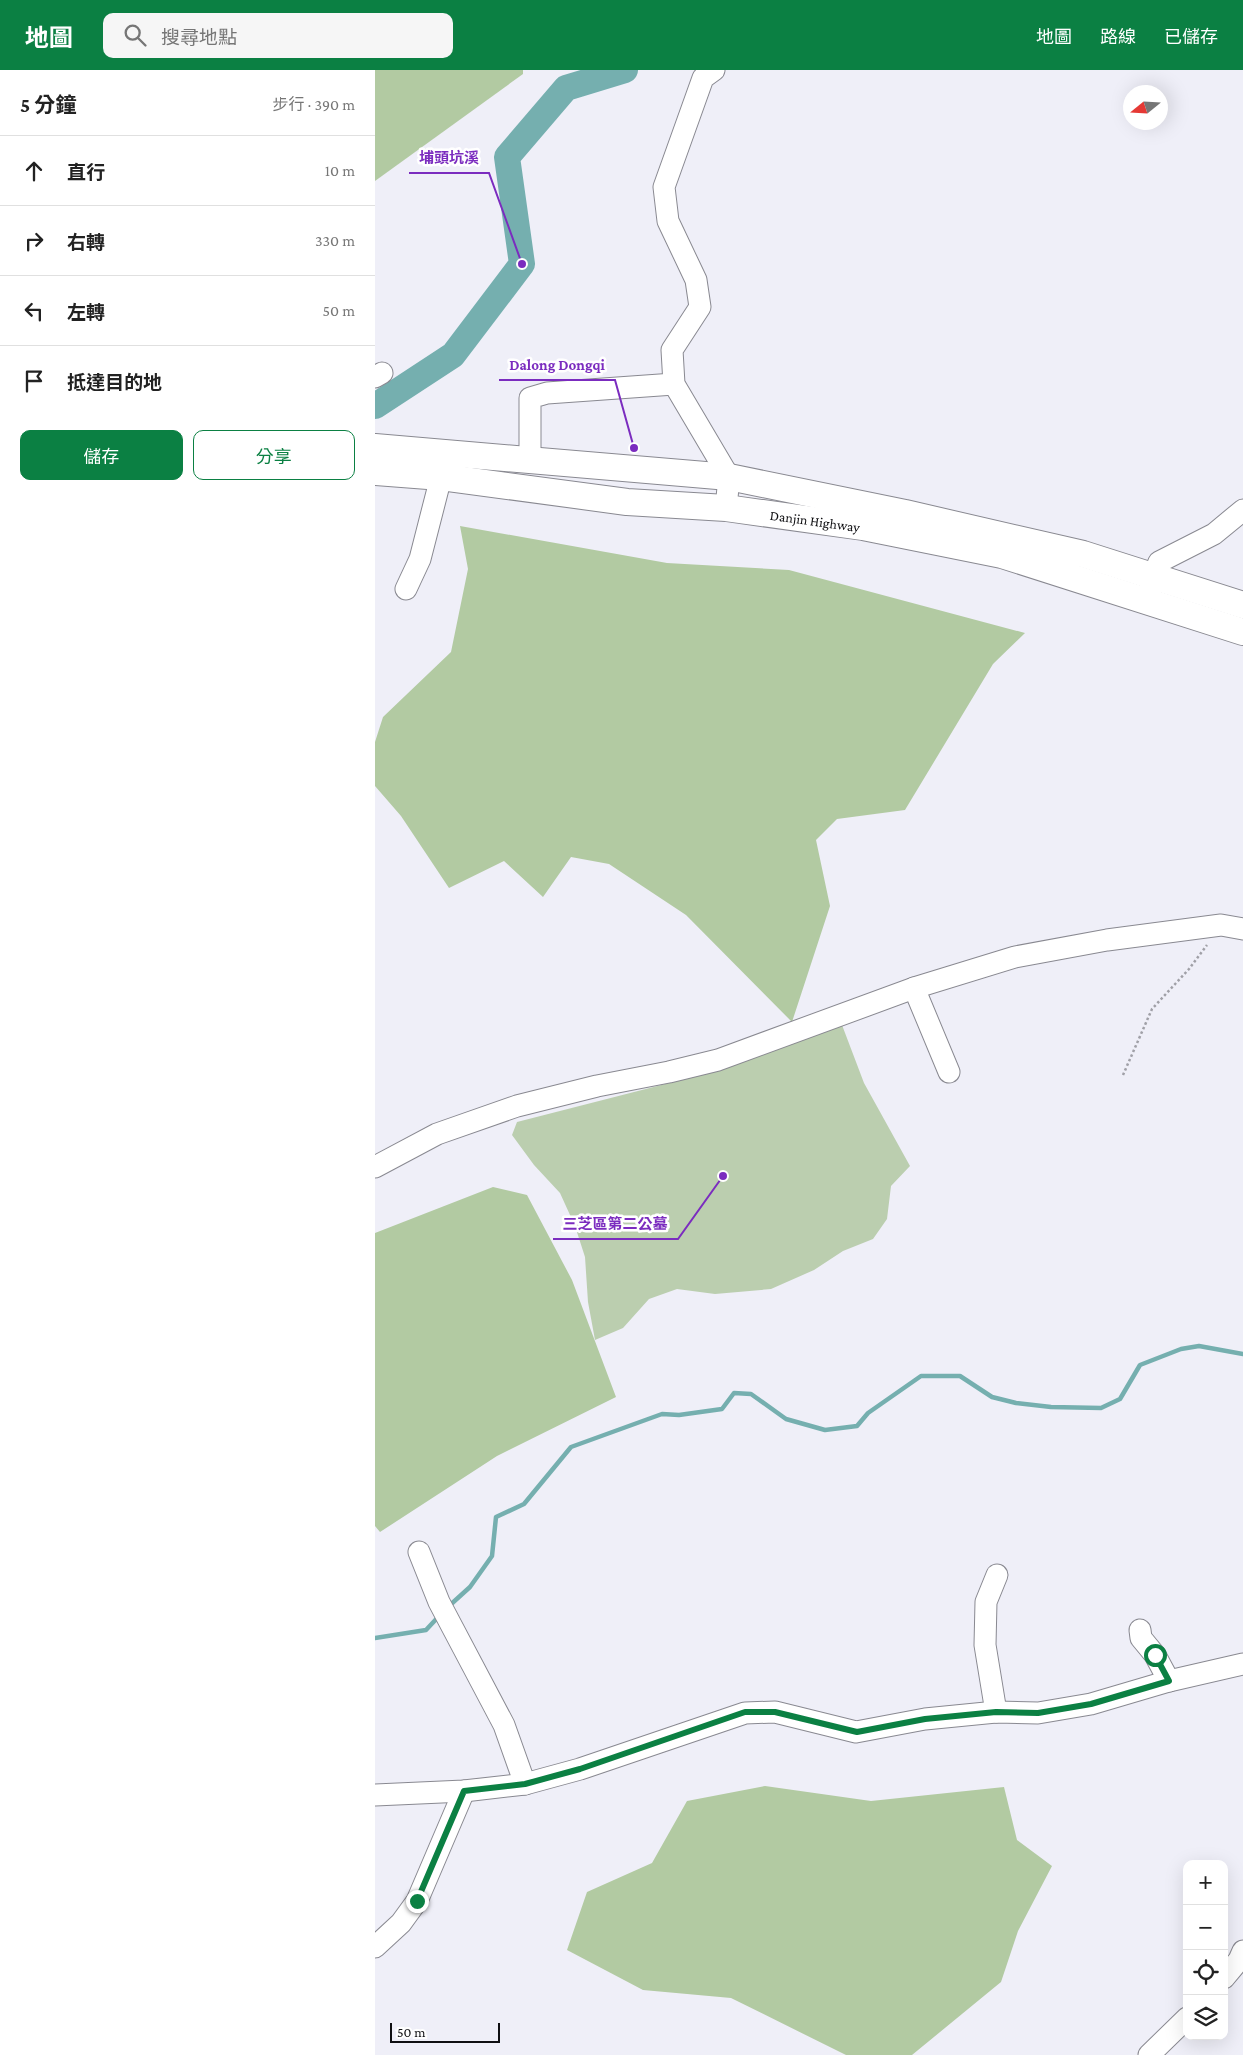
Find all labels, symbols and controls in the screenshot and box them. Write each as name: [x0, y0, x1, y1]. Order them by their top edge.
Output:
search box: [103, 13, 453, 58]
icon: search: [121, 21, 149, 49]
text: 地圖: [25, 24, 73, 51]
text: 搜尋地點: [161, 27, 237, 48]
text: 地圖: [1036, 27, 1072, 47]
text: 路線: [1100, 27, 1136, 47]
text: 已儲存: [1164, 27, 1218, 47]
north arrow: [1123, 85, 1168, 130]
text: 5 分鐘: [20, 93, 76, 117]
text: 步行 · 390 m: [273, 96, 355, 113]
callout: 埔頭坑溪: [409, 143, 489, 173]
text: 埔頭坑溪: [419, 149, 479, 166]
icon: ahead: [20, 157, 48, 185]
text: 直行: [67, 162, 105, 183]
text: 10 m: [325, 162, 355, 179]
icon: right: [20, 227, 48, 255]
text: 右轉: [67, 232, 105, 253]
text: 330 m: [315, 232, 355, 249]
icon: left: [20, 297, 48, 325]
text: 左轉: [67, 302, 105, 323]
text: 50 m: [323, 302, 355, 319]
callout: Dalong Dongqi: [499, 350, 615, 380]
text: Dalong Dongqi: [509, 357, 605, 373]
icon: arrive: [20, 367, 48, 395]
text: 抵達目的地: [67, 372, 162, 393]
button: 儲存: [20, 430, 183, 480]
button: 分享: [193, 430, 355, 480]
street label: Danjin Highway: [769, 507, 862, 536]
callout: 三芝區第二公墓: [553, 1209, 678, 1239]
text: 三芝區第二公墓: [562, 1215, 668, 1232]
route start: [1144, 1644, 1167, 1667]
map controls: [1183, 1860, 1228, 2040]
button: +: [1183, 1860, 1228, 1905]
route end: [406, 1890, 429, 1913]
button: −: [1183, 1905, 1228, 1950]
button: locate: [1183, 1950, 1228, 1995]
button: layers: [1183, 1995, 1228, 2040]
scale bar: [390, 2020, 500, 2043]
text: 50 m: [397, 2024, 425, 2040]

